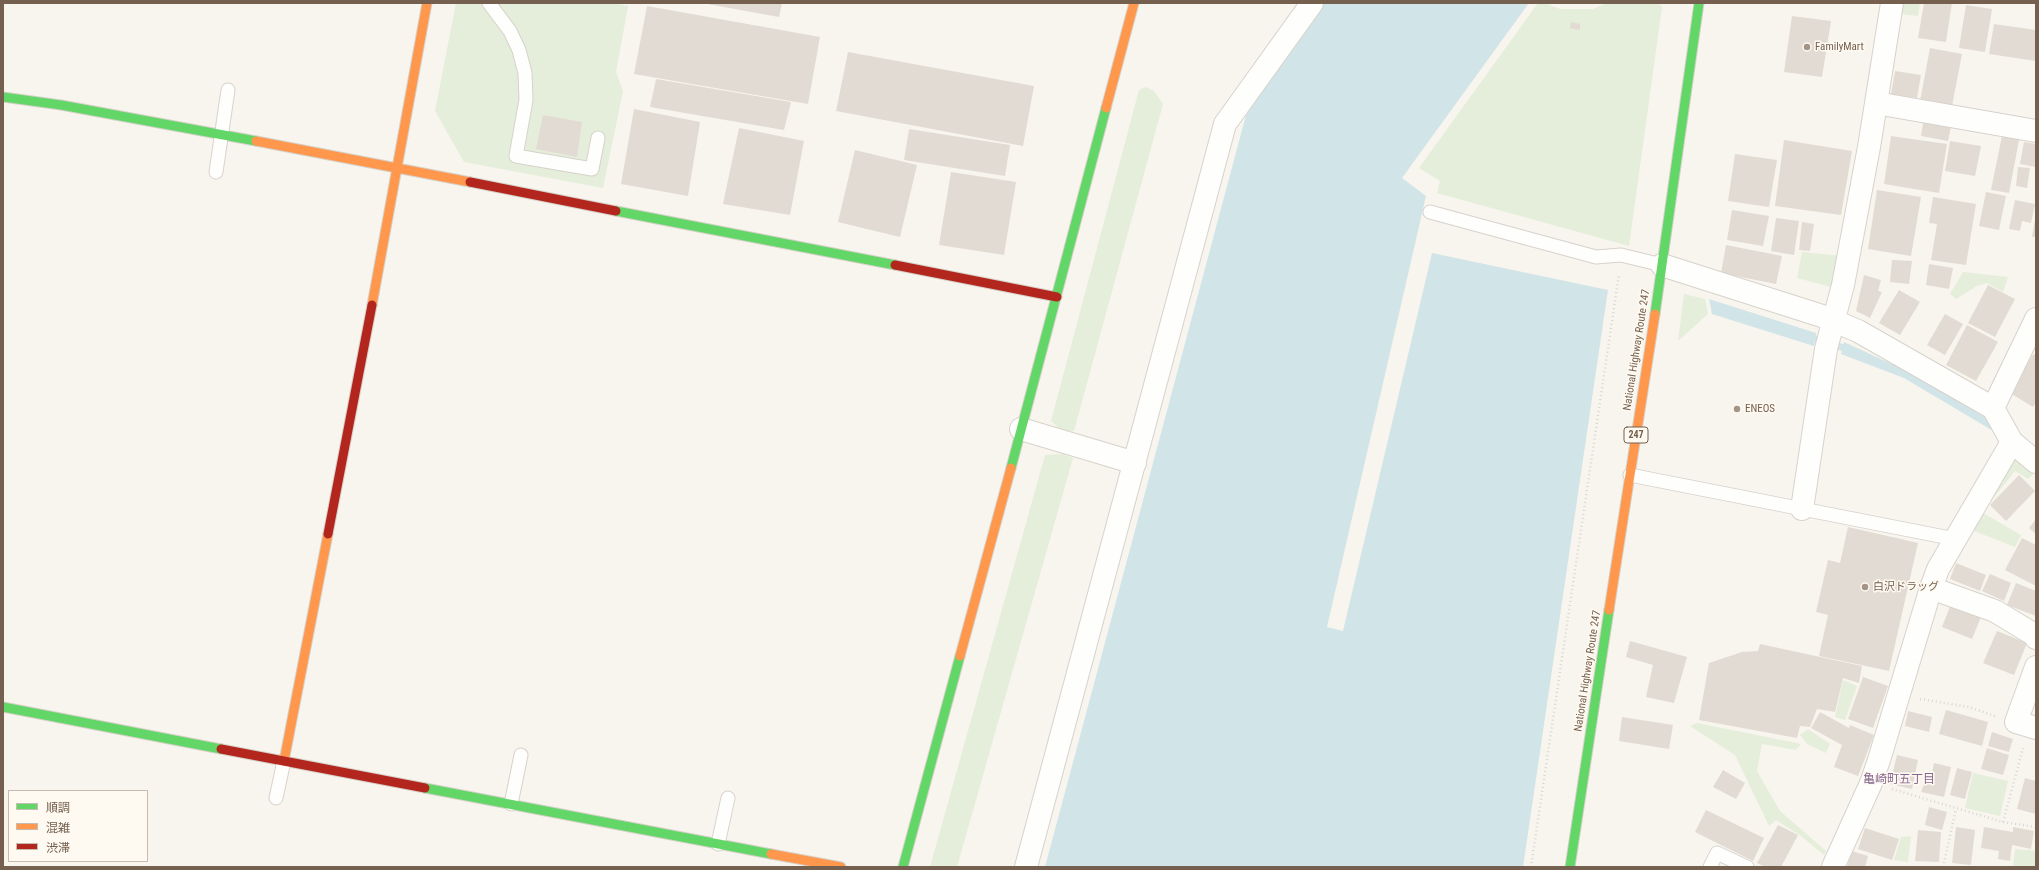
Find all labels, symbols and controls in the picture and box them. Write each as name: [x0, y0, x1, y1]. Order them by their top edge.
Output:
place label: FamilyMart: [1815, 40, 1864, 54]
marker: FamilyMart: [1802, 42, 1812, 52]
street label: National Highway Route 247: [1621, 288, 1653, 412]
place label: ENEOS: [1745, 402, 1775, 416]
marker: ENEOS: [1732, 404, 1742, 414]
road number: 247: [1624, 427, 1648, 443]
place label: 白沢ドラッグ: [1873, 580, 1939, 594]
marker: 白沢ドラッグ: [1860, 582, 1870, 592]
street label: National Highway Route 247: [1572, 609, 1604, 733]
district label: 亀崎町五丁目: [1863, 773, 1935, 787]
legend: [8, 790, 148, 862]
text: 順調: [46, 801, 70, 815]
text: 混雑: [46, 821, 70, 835]
text: 渋滞: [46, 841, 70, 855]

